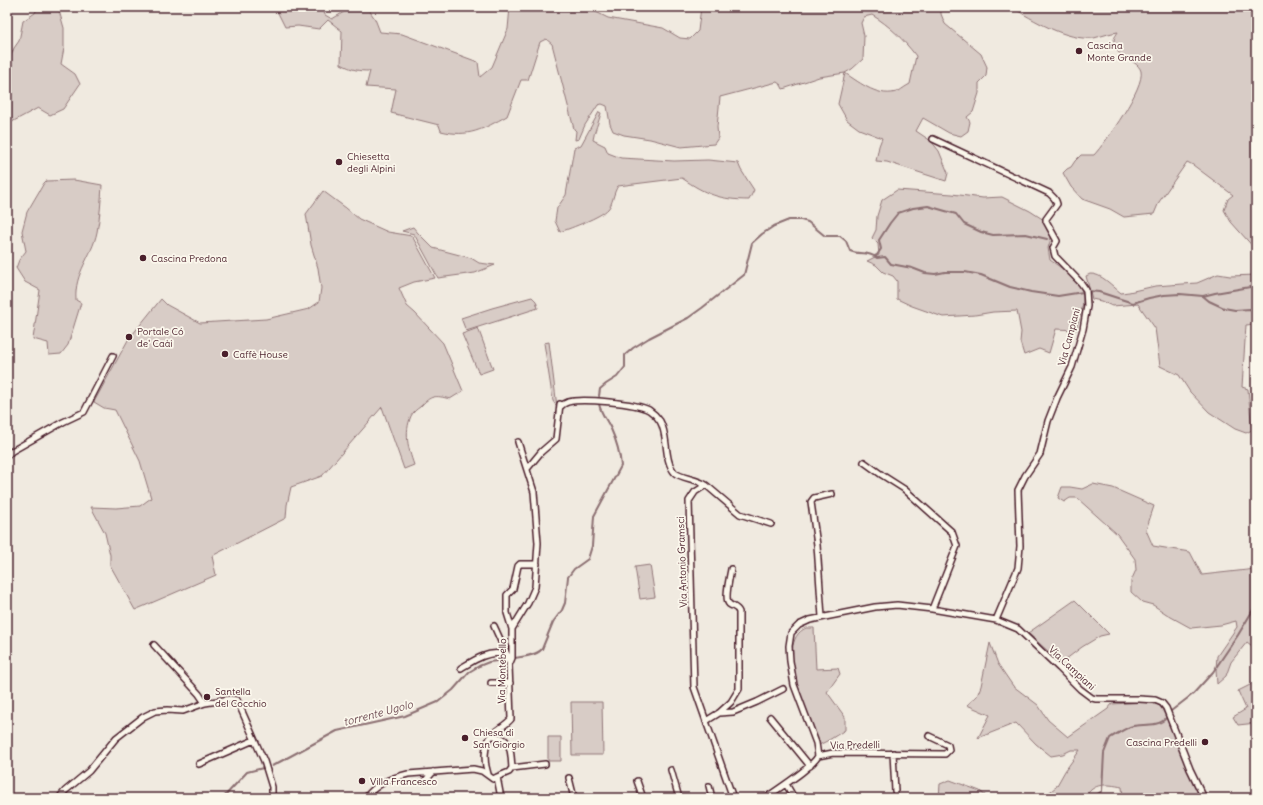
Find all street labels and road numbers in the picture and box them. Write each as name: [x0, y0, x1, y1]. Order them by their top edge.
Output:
street label: Via Campiani: [1055, 307, 1083, 367]
street label: Via Antonio Gramsci: [674, 516, 690, 608]
street label: Via Montebello: [495, 638, 509, 704]
street label: Via Campiani: [1046, 643, 1098, 693]
street label: Via Predelli: [830, 738, 880, 752]

